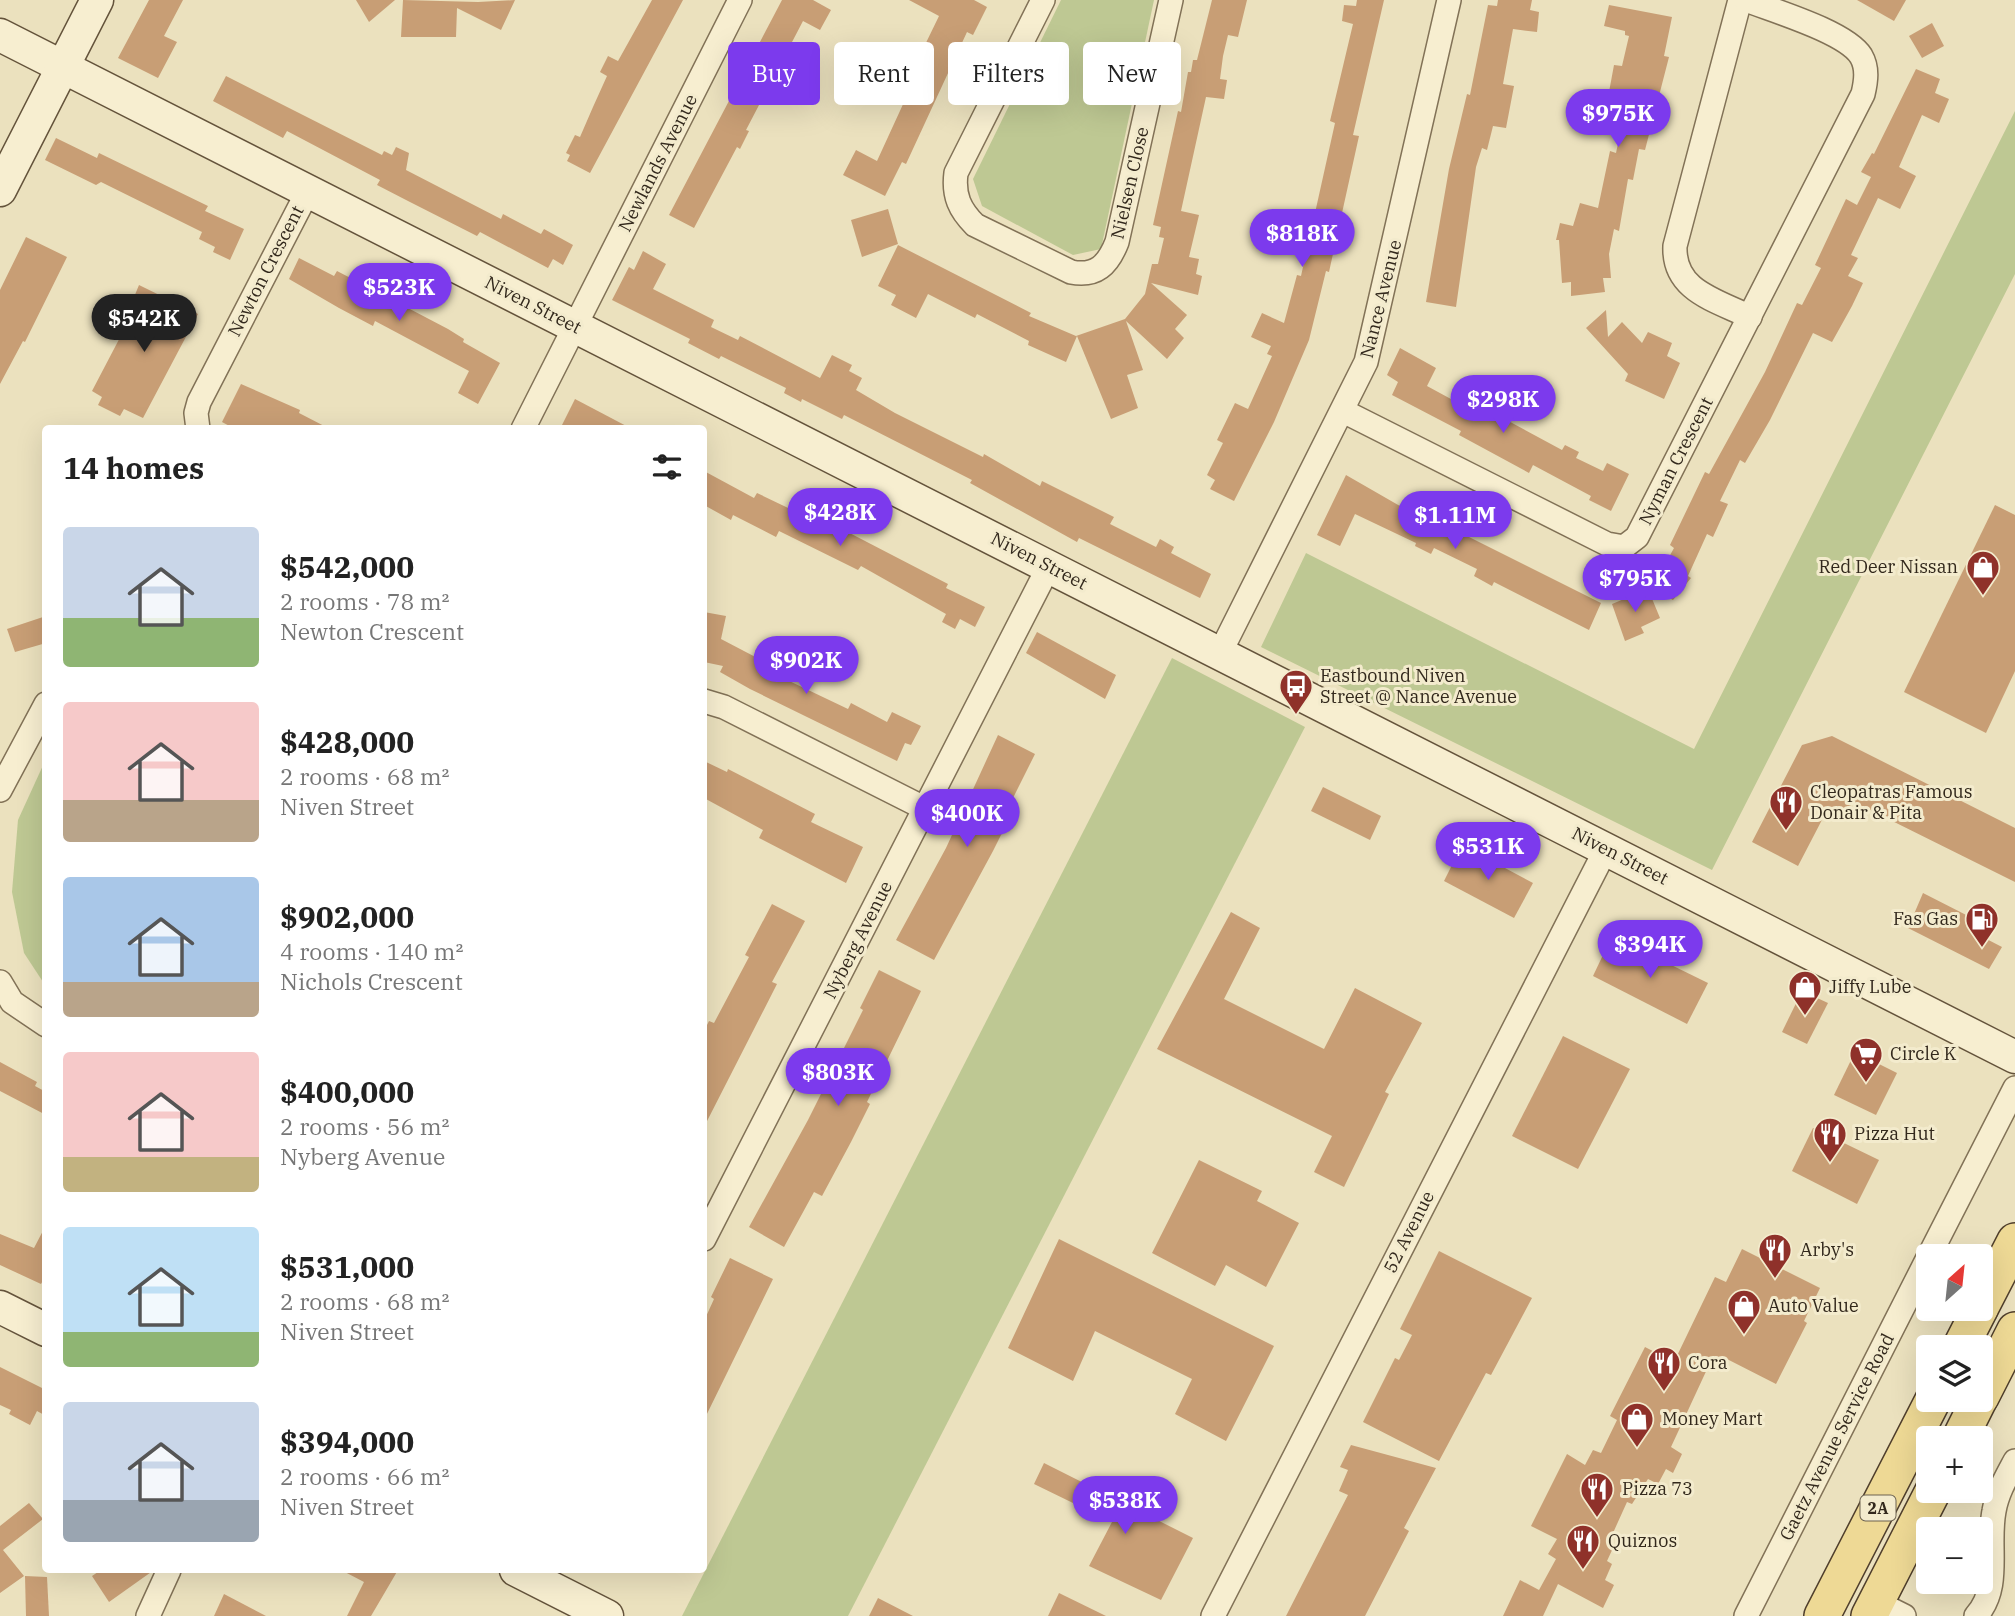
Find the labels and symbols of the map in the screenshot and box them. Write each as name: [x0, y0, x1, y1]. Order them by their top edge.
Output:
street label: Newlands Avenue: [613, 90, 702, 235]
pin: $975K: [1569, 90, 1667, 149]
street label: Nielsen Close: [1105, 125, 1154, 241]
street label: Newton Crescent: [223, 201, 309, 340]
pin: $818K: [1253, 210, 1351, 269]
street label: Nance Avenue: [1355, 237, 1406, 361]
pin: $523K: [350, 264, 448, 323]
street label: Niven Street: [481, 270, 585, 339]
pin: $542K: [95, 294, 193, 354]
pin: $298K: [1454, 376, 1552, 435]
street label: Nyman Crescent: [1633, 393, 1718, 529]
pin: $428K: [791, 489, 889, 548]
pin: $1.11M: [1398, 491, 1512, 551]
street label: Niven Street: [987, 526, 1091, 595]
shop icon: Red Deer Nissan: [1964, 548, 2002, 597]
pin: $795K: [1586, 554, 1684, 614]
place label: Red Deer Nissan: [1819, 555, 1958, 578]
pin: $902K: [757, 636, 855, 696]
place label: Eastbound Niven Street @ Nance Avenue: [1320, 664, 1517, 708]
bus stop icon: Eastbound Niven Street @ Nance Avenue: [1277, 667, 1315, 716]
place label: Cleopatras Famous Donair & Pita: [1810, 780, 1972, 824]
restaurant icon: Cleopatras Famous Donair & Pita: [1767, 783, 1805, 832]
pin: $400K: [918, 790, 1016, 849]
street label: Niven Street: [1568, 821, 1672, 890]
pin: $531K: [1439, 822, 1537, 882]
street label: Nyberg Avenue: [818, 877, 897, 1003]
fuel station icon: Fas Gas: [1963, 900, 2001, 949]
place label: Fas Gas: [1893, 907, 1958, 930]
pin: $394K: [1601, 920, 1699, 980]
shop icon: Jiffy Lube: [1786, 968, 1824, 1017]
place label: Jiffy Lube: [1829, 975, 1911, 998]
supermarket icon: Circle K: [1847, 1035, 1885, 1084]
place label: Circle K: [1890, 1042, 1957, 1065]
pin: $803K: [789, 1048, 887, 1108]
restaurant icon: Pizza Hut: [1811, 1115, 1849, 1164]
place label: Pizza Hut: [1854, 1122, 1935, 1145]
street label: 52 Avenue: [1378, 1187, 1439, 1277]
restaurant icon: Arby's: [1756, 1231, 1794, 1280]
place label: Arby's: [1800, 1238, 1854, 1261]
north arrow: [1916, 1244, 1993, 1321]
shop icon: Auto Value: [1725, 1287, 1763, 1336]
place label: Auto Value: [1768, 1294, 1859, 1317]
street label: Gaetz Avenue Service Road: [1774, 1329, 1899, 1544]
restaurant icon: Cora: [1645, 1344, 1683, 1393]
place label: Cora: [1688, 1351, 1728, 1374]
shop icon: Money Mart: [1618, 1400, 1656, 1449]
place label: Money Mart: [1662, 1407, 1763, 1430]
restaurant icon: Pizza 73: [1578, 1470, 1616, 1519]
pin: $538K: [1076, 1476, 1174, 1536]
place label: Pizza 73: [1622, 1477, 1693, 1500]
road number: 2A: [1860, 1496, 1896, 1520]
restaurant icon: Quiznos: [1564, 1522, 1602, 1571]
place label: Quiznos: [1608, 1529, 1677, 1552]

